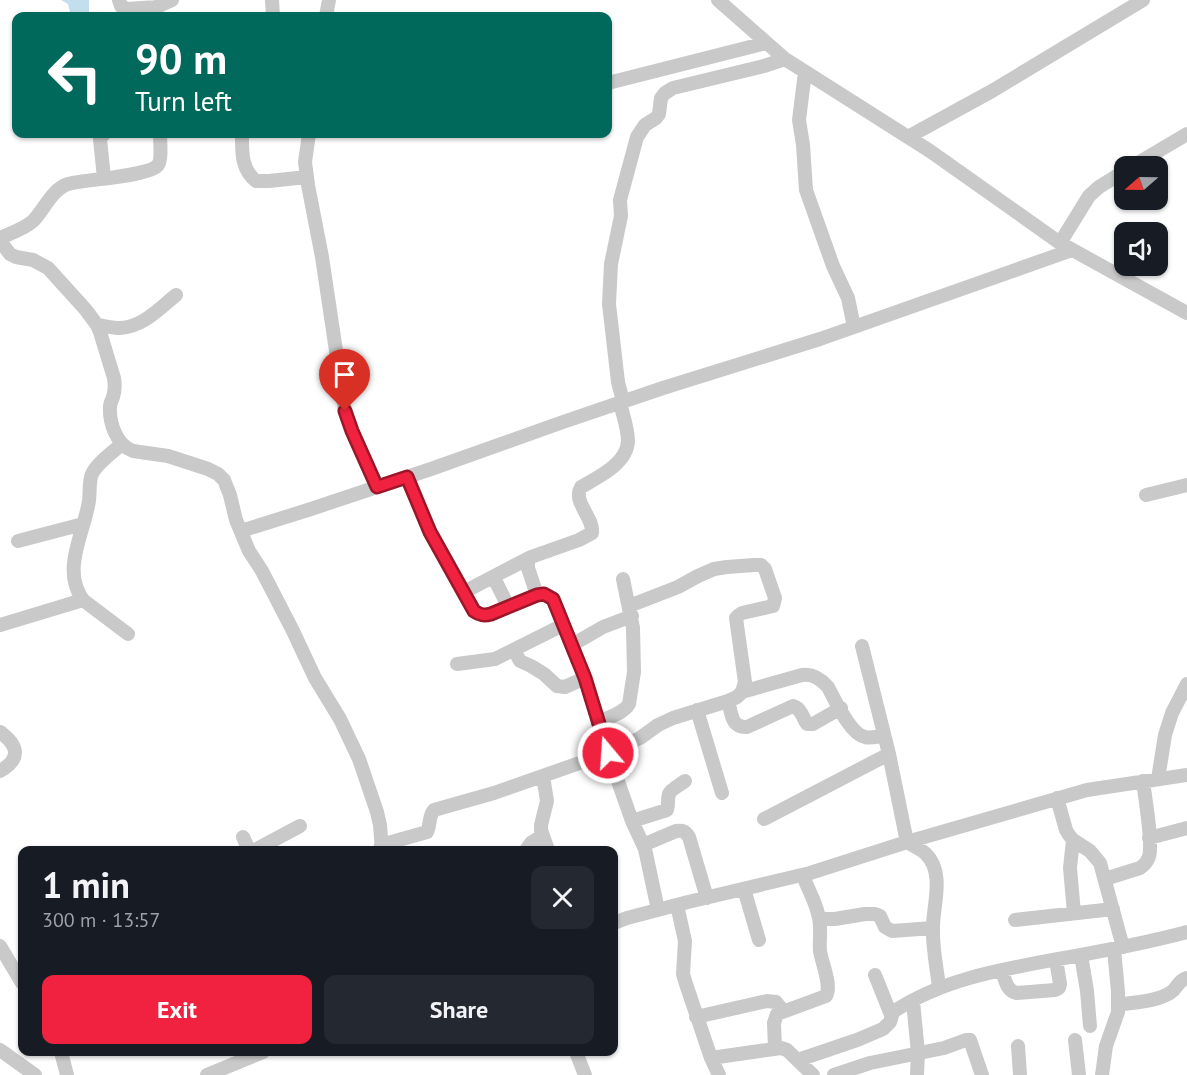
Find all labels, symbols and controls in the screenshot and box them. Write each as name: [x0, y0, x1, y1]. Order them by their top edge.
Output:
text: 90 m: [135, 31, 227, 86]
icon: left: [36, 36, 114, 114]
text: Turn left: [135, 84, 232, 118]
north arrow: [1114, 156, 1168, 210]
map controls: [1114, 156, 1168, 276]
button: sound: [1114, 222, 1168, 276]
pin: [319, 349, 370, 411]
icon: arrive: [328, 358, 361, 391]
position arrow: [576, 721, 640, 785]
text: 1 min: [42, 861, 130, 908]
button: close: [531, 866, 594, 929]
text: 300 m · 13:57: [42, 907, 160, 933]
button: Exit: [42, 975, 312, 1044]
button: Share: [324, 975, 594, 1044]

